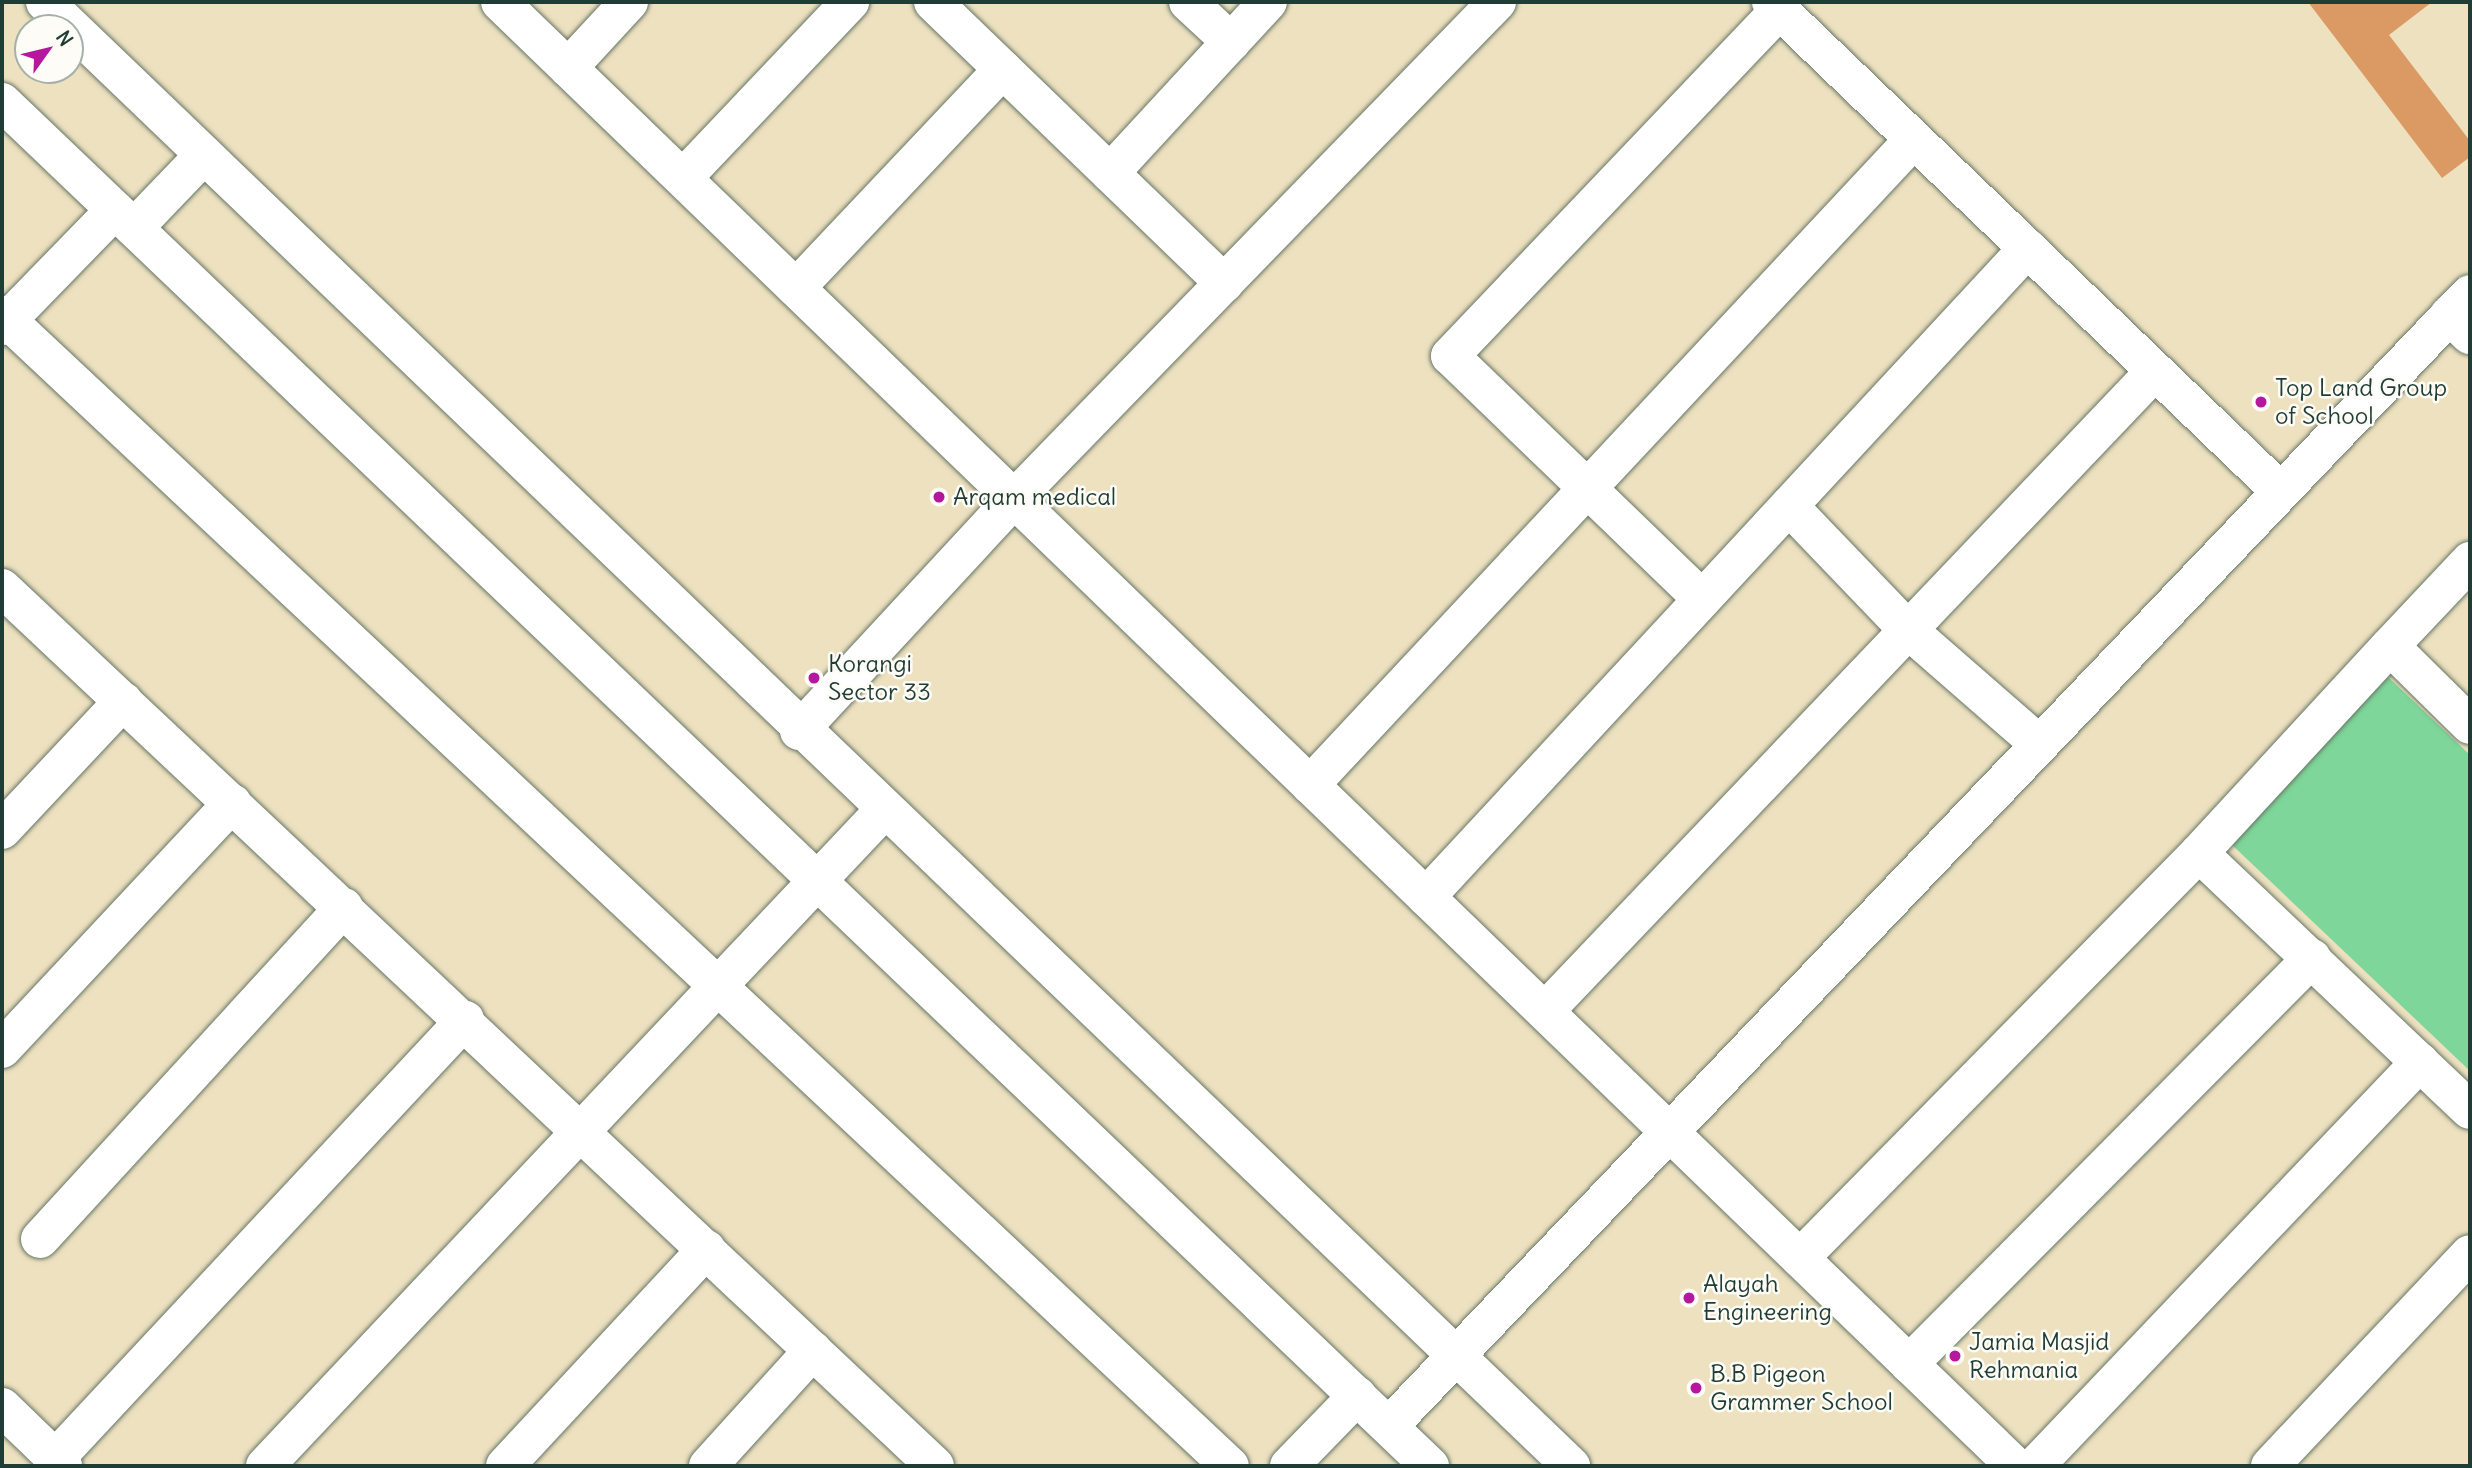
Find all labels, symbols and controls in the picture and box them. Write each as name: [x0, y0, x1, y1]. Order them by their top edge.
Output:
north arrow: [14, 14, 84, 84]
text: N: [51, 26, 78, 51]
place label: Top Land Group of School: [2275, 374, 2447, 430]
marker: Top Land Group of School: [2253, 394, 2269, 410]
place label: Arqam medical: [953, 483, 1116, 511]
marker: Arqam medical: [931, 489, 947, 505]
place label: Korangi Sector 33: [828, 650, 931, 706]
marker: Korangi Sector 33: [806, 670, 822, 686]
place label: Alayah Engineering: [1703, 1270, 1832, 1326]
marker: Alayah Engineering: [1681, 1290, 1697, 1306]
place label: Jamia Masjid Rehmania: [1969, 1328, 2109, 1384]
marker: Jamia Masjid Rehmania: [1947, 1348, 1963, 1364]
place label: B.B Pigeon Grammer School: [1710, 1360, 1893, 1416]
marker: B.B Pigeon Grammer School: [1688, 1380, 1704, 1396]

